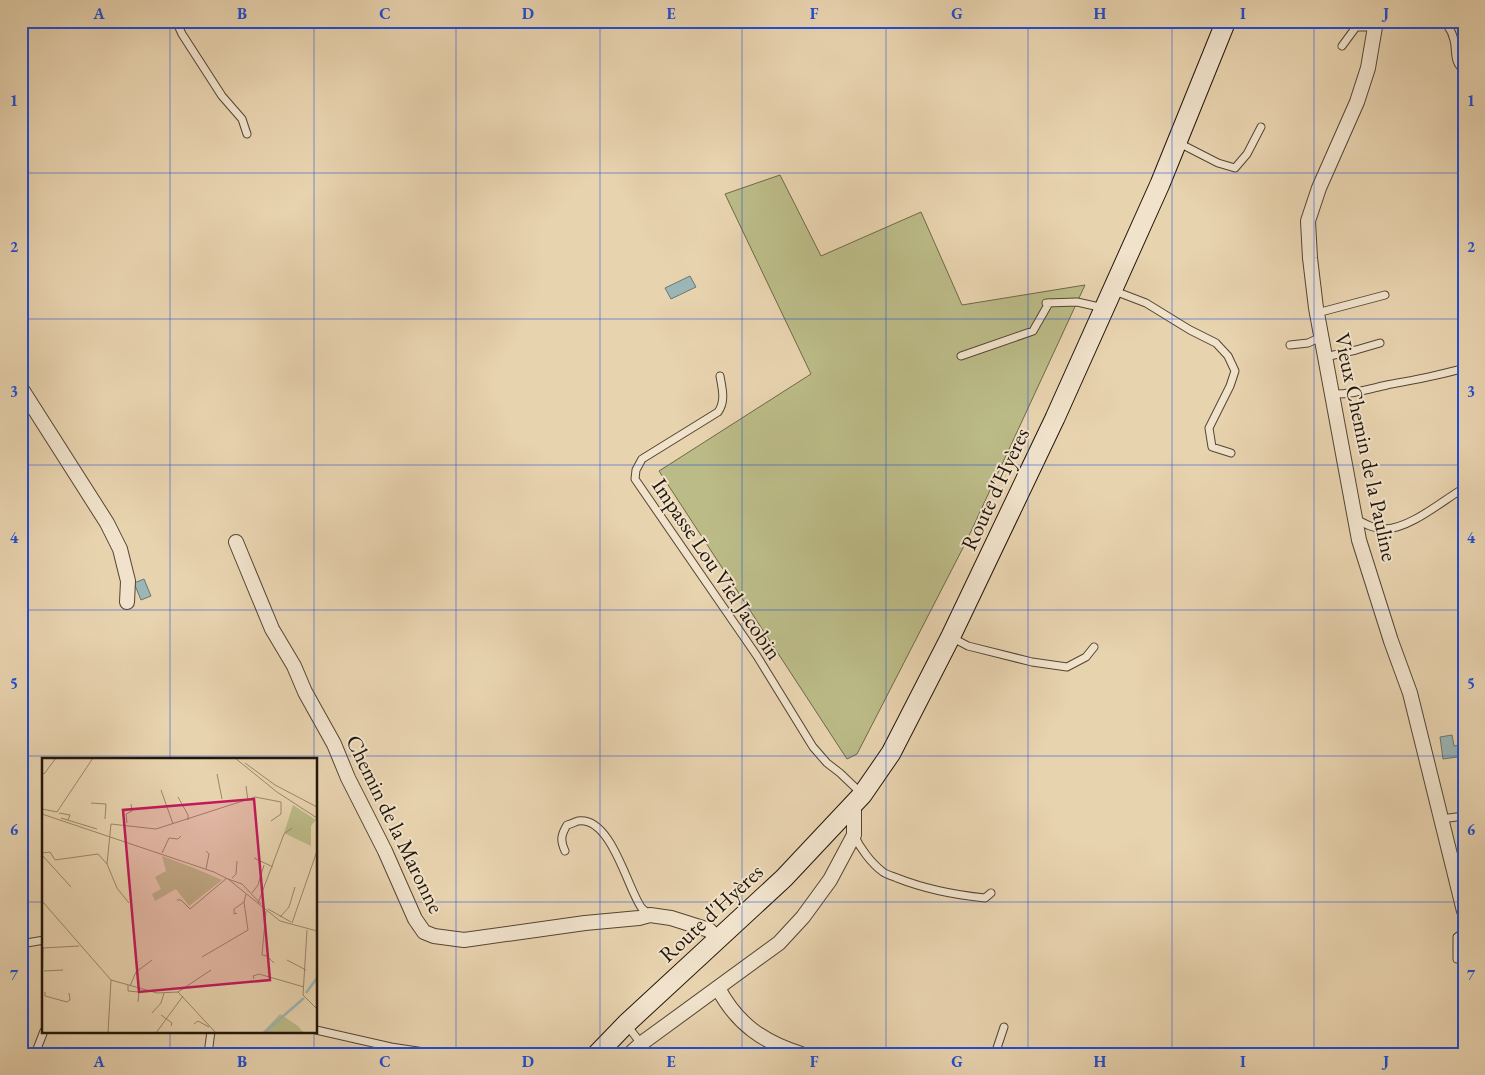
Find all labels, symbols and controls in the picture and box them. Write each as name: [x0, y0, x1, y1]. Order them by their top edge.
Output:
text: A: [92, 3, 105, 24]
text: B: [237, 3, 247, 24]
text: C: [379, 3, 391, 24]
text: D: [522, 3, 534, 24]
text: E: [666, 3, 676, 24]
text: F: [810, 3, 819, 24]
text: G: [951, 3, 963, 24]
text: H: [1094, 3, 1107, 24]
text: I: [1240, 3, 1246, 24]
text: J: [1381, 3, 1389, 24]
text: 1: [10, 90, 18, 111]
text: 1: [1467, 90, 1475, 111]
text: 2: [10, 236, 19, 257]
text: 2: [1467, 236, 1476, 257]
street label: Vieux Chemin de la Pauline: [1328, 330, 1404, 564]
text: 3: [10, 381, 18, 402]
text: 3: [1467, 381, 1475, 402]
street label: Route d'Hyères: [954, 423, 1036, 555]
street label: Impasse Lou Viel Jacobin: [645, 472, 789, 666]
text: 4: [10, 527, 19, 548]
text: 4: [1467, 527, 1476, 548]
text: 5: [10, 673, 18, 694]
text: 5: [1467, 673, 1475, 694]
street label: Chemin de la Maronne: [339, 730, 451, 918]
inset map: [42, 758, 318, 1032]
text: 6: [10, 819, 19, 840]
text: 6: [1467, 819, 1476, 840]
street label: Route d'Hyères: [653, 857, 769, 969]
text: 7: [10, 964, 19, 985]
text: 7: [1467, 964, 1476, 985]
text: A: [92, 1051, 105, 1072]
text: B: [237, 1051, 247, 1072]
text: C: [379, 1051, 391, 1072]
text: D: [522, 1051, 534, 1072]
text: E: [666, 1051, 676, 1072]
text: F: [810, 1051, 819, 1072]
text: G: [951, 1051, 963, 1072]
text: H: [1094, 1051, 1107, 1072]
text: I: [1240, 1051, 1246, 1072]
text: J: [1381, 1051, 1389, 1072]

